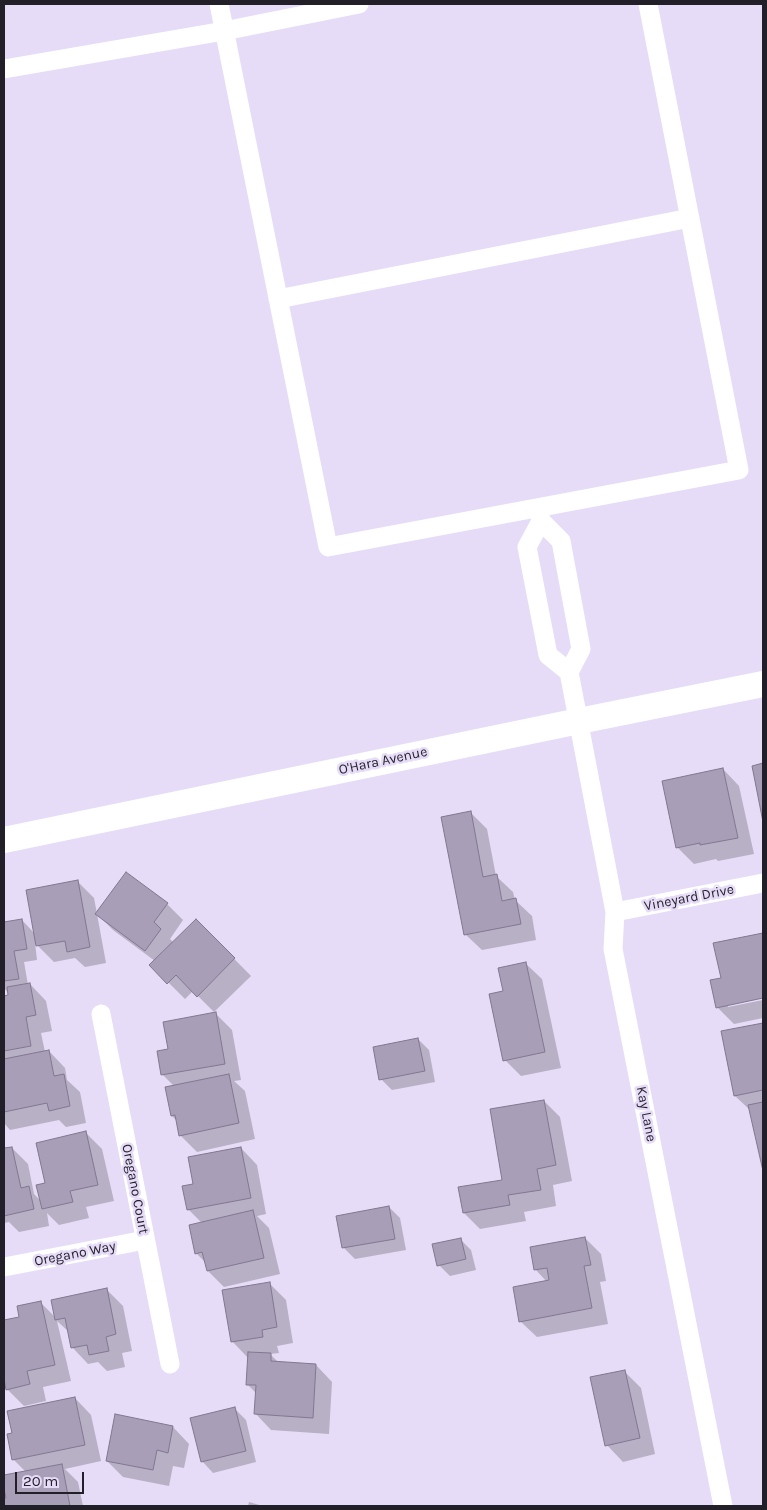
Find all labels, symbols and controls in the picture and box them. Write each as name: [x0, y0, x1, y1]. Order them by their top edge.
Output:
street label: O'Hara Avenue: [337, 743, 429, 779]
street label: Vineyard Drive: [643, 881, 735, 915]
street label: Kay Lane: [632, 1085, 660, 1143]
street label: Oregano Court: [118, 1143, 152, 1235]
street label: Oregano Way: [33, 1238, 117, 1270]
scale bar: [18, 1462, 86, 1494]
text: 20 m: [23, 1472, 58, 1490]

